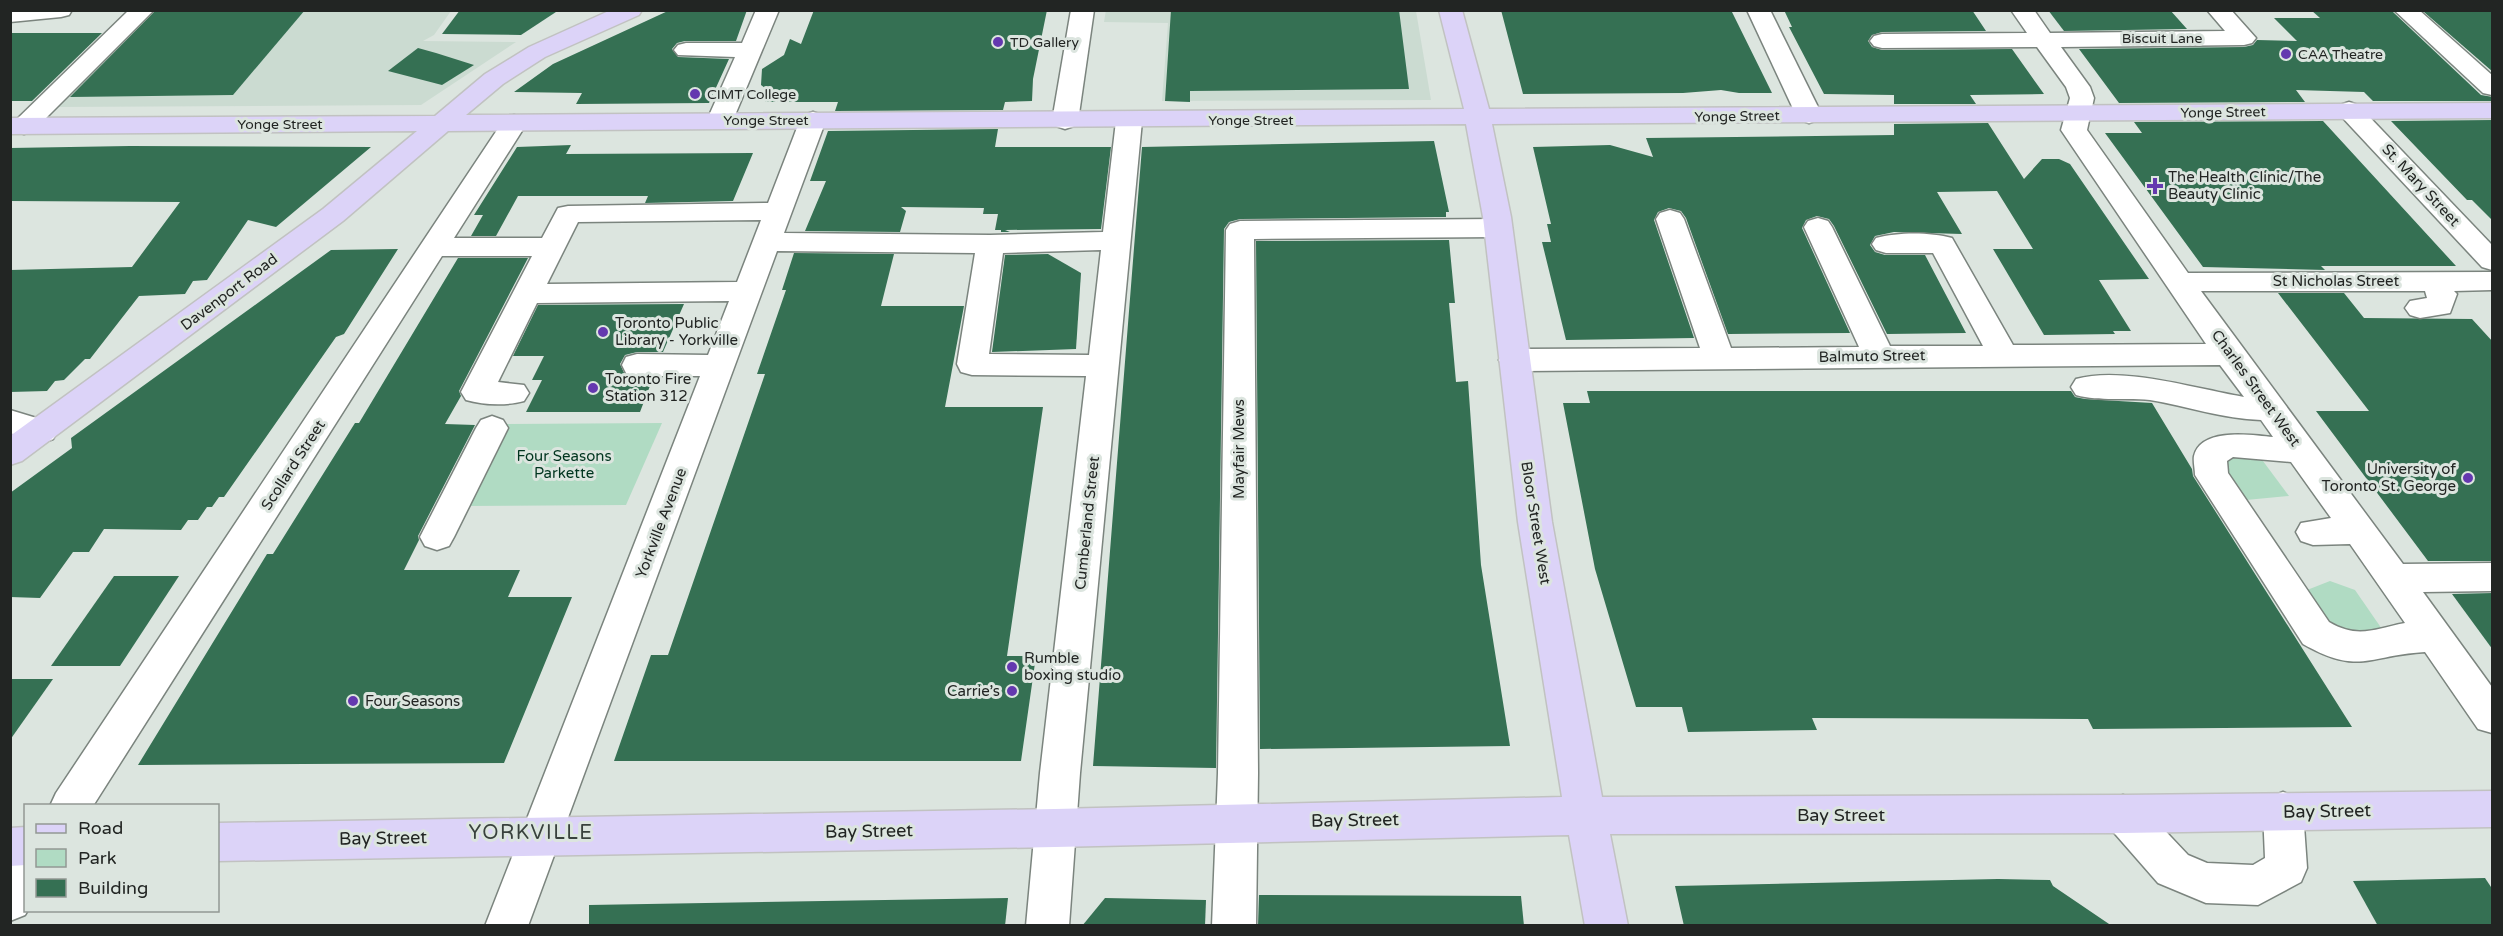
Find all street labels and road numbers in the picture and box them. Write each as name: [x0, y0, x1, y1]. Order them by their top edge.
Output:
street label: Biscuit Lane: [2122, 30, 2202, 47]
street label: Yonge Street: [2180, 103, 2266, 122]
street label: Yonge Street: [1694, 107, 1780, 126]
street label: Yonge Street: [723, 112, 809, 129]
street label: Yonge Street: [1208, 112, 1294, 129]
street label: Yonge Street: [237, 116, 323, 133]
street label: St. Mary Street: [2378, 140, 2464, 230]
street label: Davenport Road: [177, 250, 281, 334]
street label: St Nicholas Street: [2273, 272, 2400, 290]
street label: Charles Street West: [2208, 326, 2304, 450]
street label: Balmuto Street: [1818, 346, 1926, 366]
street label: Mayfair Mews: [1230, 399, 1248, 499]
street label: Scollard Street: [257, 416, 329, 513]
street label: Cumberland Street: [1071, 455, 1103, 591]
street label: Bloor Street West: [1517, 460, 1555, 586]
street label: Yorkville Avenue: [632, 465, 690, 581]
street label: Bay Street: [2283, 799, 2371, 823]
street label: Bay Street: [1797, 804, 1885, 826]
street label: Bay Street: [1311, 808, 1399, 832]
street label: Bay Street: [825, 819, 913, 843]
street label: Bay Street: [339, 826, 427, 850]

